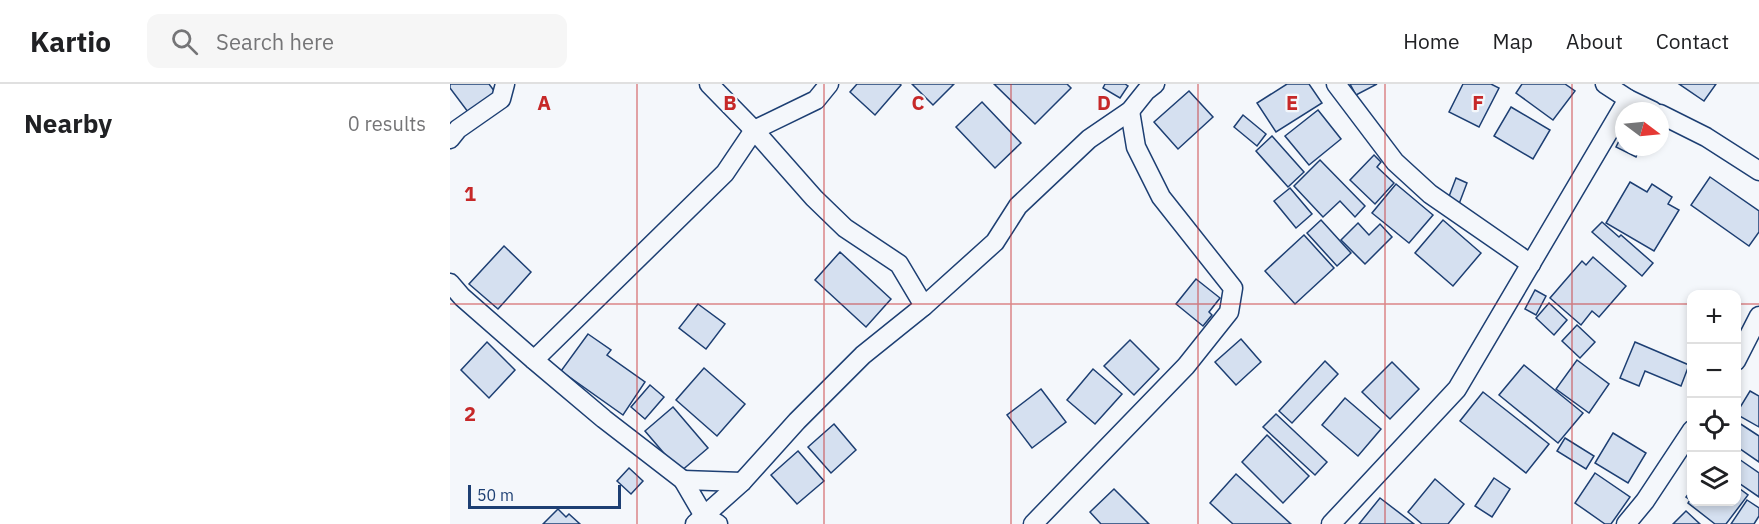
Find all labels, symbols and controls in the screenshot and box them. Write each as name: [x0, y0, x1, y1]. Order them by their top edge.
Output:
search box: [147, 14, 567, 68]
text: Kartio: [30, 23, 111, 60]
icon: search: [168, 25, 201, 58]
text: Search here: [216, 27, 334, 56]
text: Home: [1403, 27, 1460, 55]
text: Map: [1493, 27, 1533, 55]
text: About: [1566, 27, 1623, 55]
text: Contact: [1656, 27, 1729, 55]
text: A: [537, 89, 551, 116]
text: B: [723, 89, 737, 116]
text: C: [911, 89, 925, 116]
text: D: [1097, 89, 1111, 116]
text: E: [1286, 89, 1298, 116]
text: F: [1472, 89, 1484, 116]
north arrow: [1615, 102, 1669, 156]
text: Nearby: [24, 106, 112, 140]
text: 0 results: [348, 110, 426, 137]
text: 1: [464, 180, 476, 207]
map controls: [1687, 290, 1741, 506]
button: +: [1687, 290, 1741, 344]
button: −: [1687, 344, 1741, 398]
button: locate: [1687, 398, 1741, 452]
text: 2: [464, 400, 476, 427]
button: layers: [1687, 452, 1741, 506]
scale bar: [468, 482, 621, 510]
text: 50 m: [477, 485, 514, 505]

